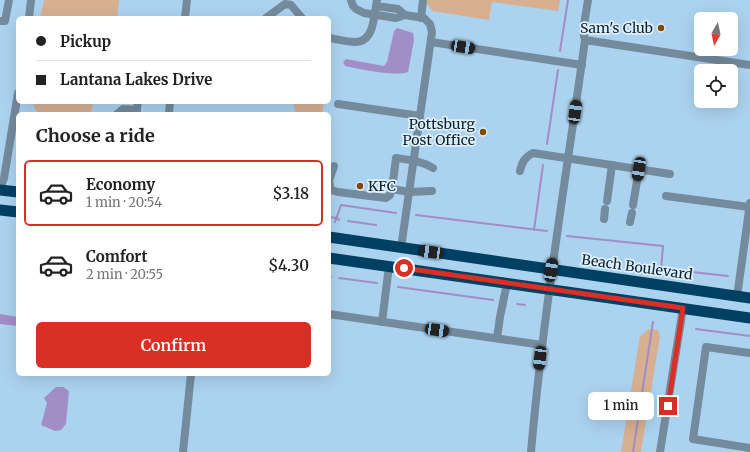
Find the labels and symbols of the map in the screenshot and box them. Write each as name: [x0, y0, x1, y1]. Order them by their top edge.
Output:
north arrow: [694, 12, 738, 56]
place label: Sam's Club: [580, 19, 653, 37]
marker: Sam's Club: [656, 23, 666, 33]
car: [450, 39, 476, 55]
car: [567, 99, 583, 125]
place label: Pottsburg Post Office: [403, 115, 476, 149]
marker: Pottsburg Post Office: [478, 127, 488, 137]
car: [631, 156, 647, 182]
place label: KFC: [368, 177, 396, 195]
marker: KFC: [355, 181, 365, 191]
car: [418, 244, 444, 260]
street label: Beach Boulevard: [580, 250, 694, 284]
car: [543, 257, 559, 283]
route start: [395, 259, 413, 277]
car: [424, 322, 450, 338]
car: [533, 345, 547, 371]
callout: 1 min: [588, 392, 654, 420]
route end: [659, 397, 677, 415]

